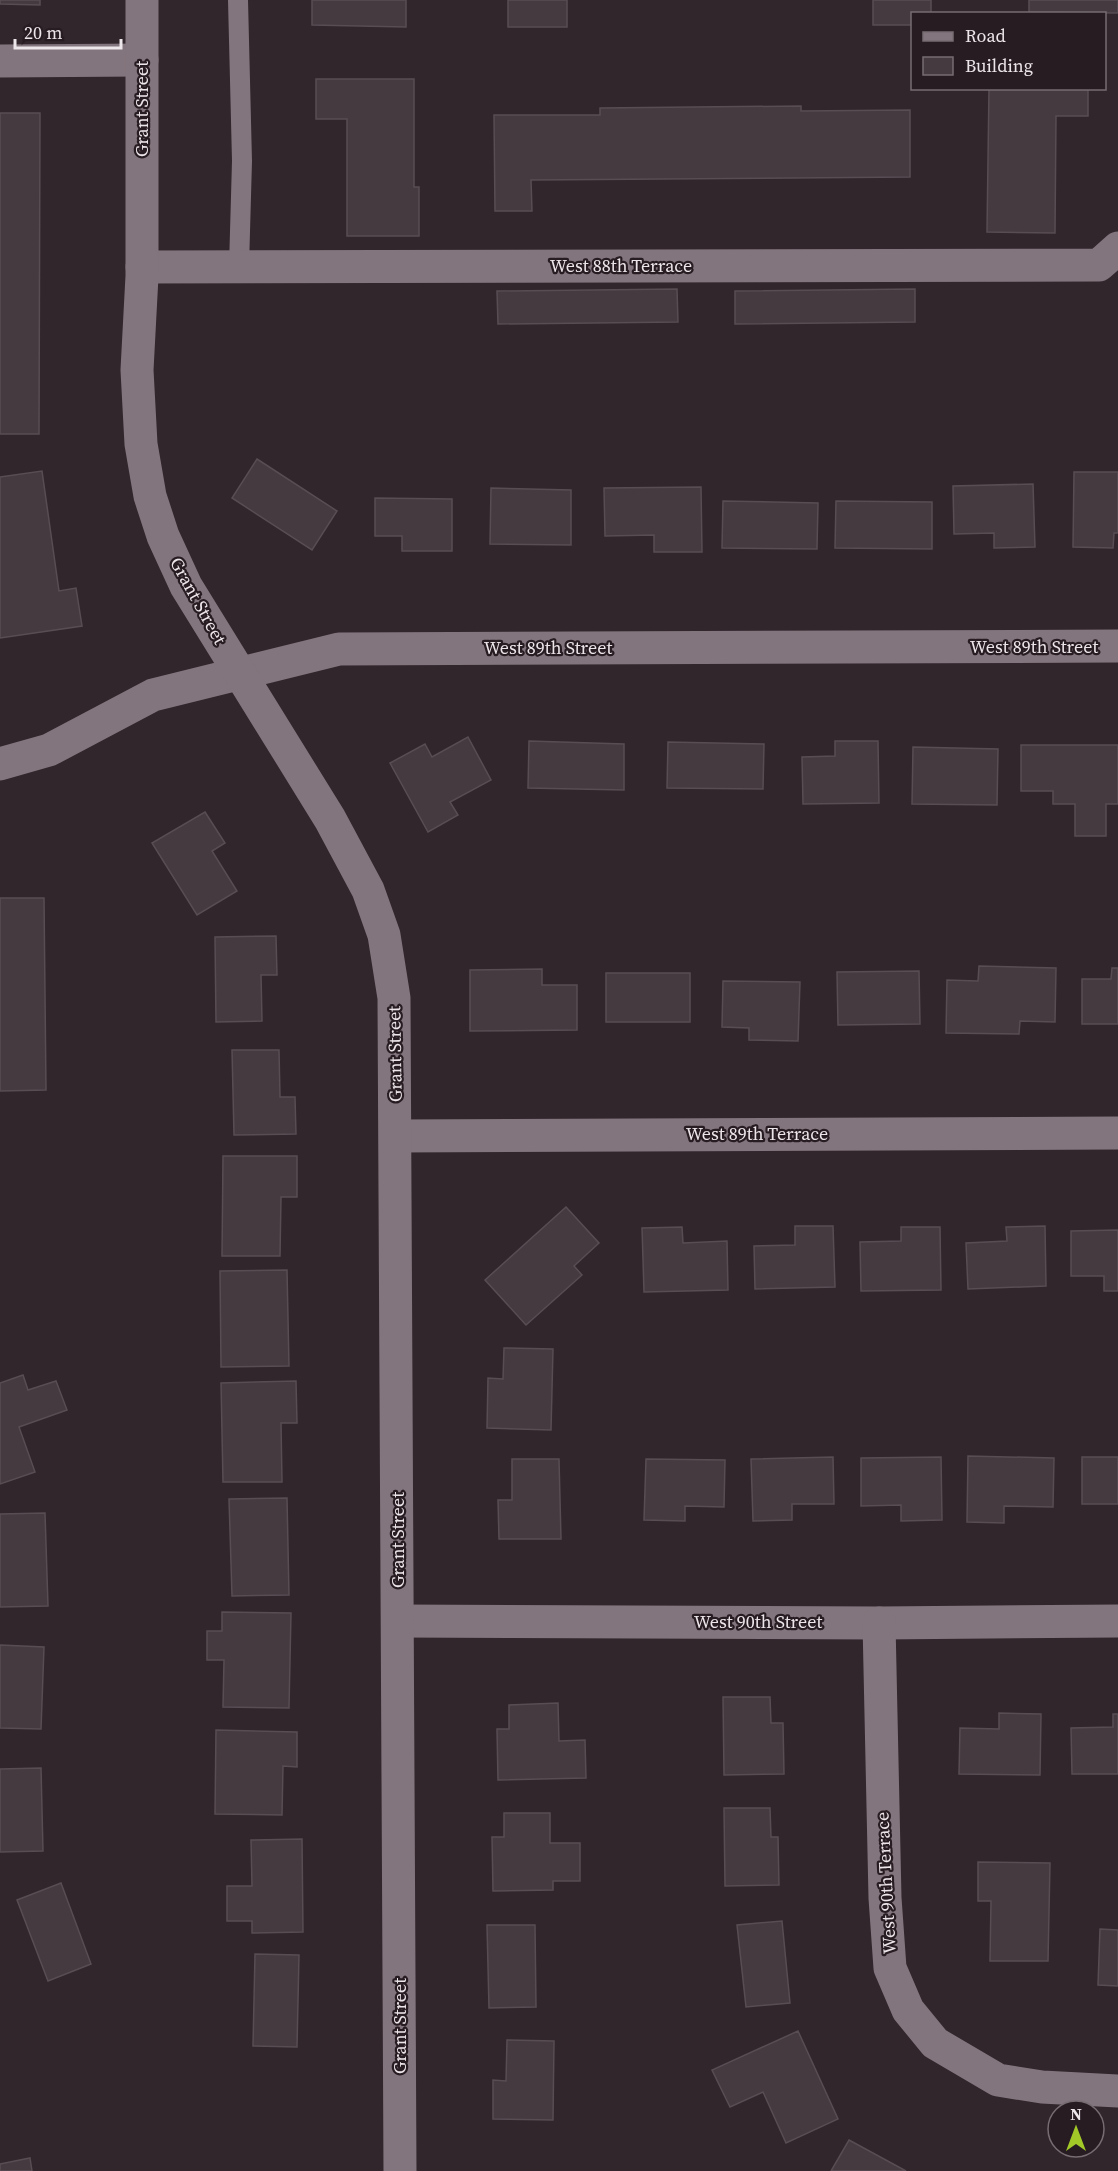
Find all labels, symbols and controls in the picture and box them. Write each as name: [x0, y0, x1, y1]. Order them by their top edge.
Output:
scale bar: [15, 12, 122, 50]
legend: [911, 12, 1106, 90]
text: 20 m: [24, 20, 62, 45]
text: Road: [965, 23, 1006, 48]
text: Building: [965, 53, 1033, 78]
street label: Grant Street: [129, 61, 154, 157]
street label: West 88th Terrace: [550, 253, 692, 278]
street label: Grant Street: [164, 553, 233, 649]
street label: West 89th Street: [970, 634, 1098, 659]
street label: West 89th Street: [484, 635, 612, 660]
street label: Grant Street: [381, 1006, 408, 1102]
street label: West 89th Terrace: [686, 1121, 828, 1146]
street label: Grant Street: [385, 1492, 410, 1588]
street label: West 90th Street: [694, 1609, 822, 1634]
street label: West 90th Terrace: [869, 1811, 902, 1955]
street label: Grant Street: [387, 1978, 412, 2074]
north arrow: [1046, 2099, 1106, 2159]
text: N: [1070, 2103, 1082, 2125]

